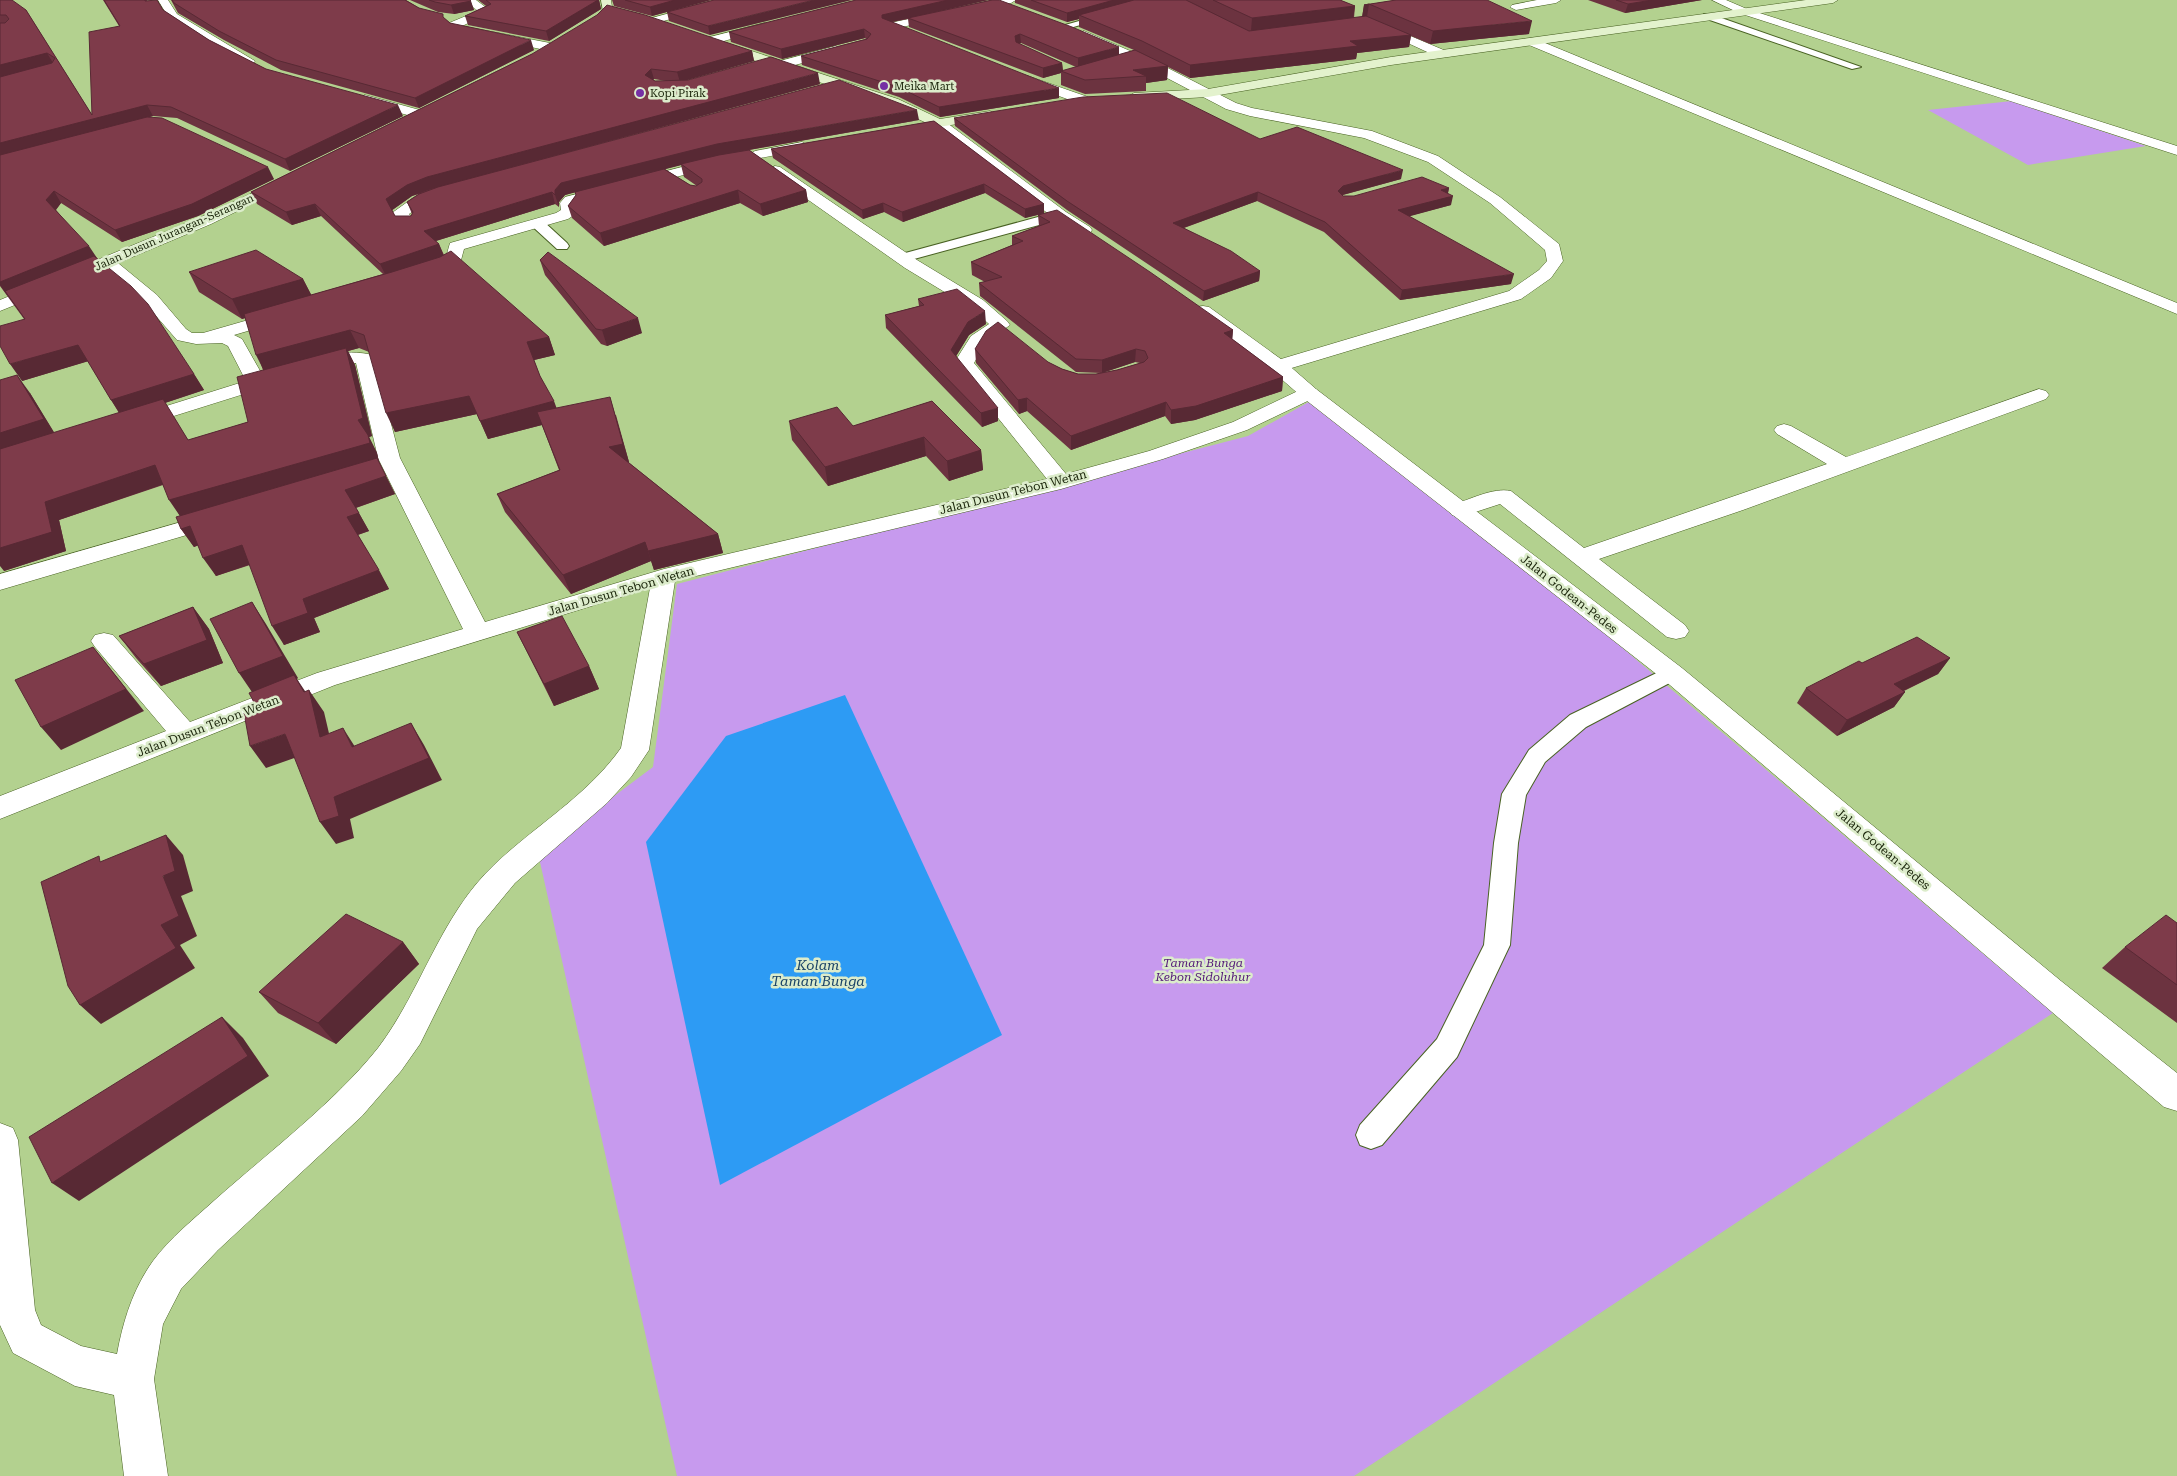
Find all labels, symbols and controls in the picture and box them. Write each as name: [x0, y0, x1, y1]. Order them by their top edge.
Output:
marker: Meika Mart: [878, 80, 890, 92]
place label: Meika Mart: [894, 80, 954, 93]
marker: Kopi Pirak: [634, 87, 646, 99]
place label: Kopi Pirak: [650, 87, 706, 100]
street label: Jalan Dusun Jurangan-Serangan: [93, 191, 256, 273]
street label: Jalan Dusun Tebon Wetan: [938, 467, 1088, 517]
street label: Jalan Godean-Pedes: [1518, 552, 1620, 636]
street label: Jalan Dusun Tebon Wetan: [546, 563, 696, 619]
street label: Jalan Dusun Tebon Wetan: [135, 692, 281, 760]
street label: Jalan Godean-Pedes: [1833, 805, 1933, 893]
park label: Taman Bunga Kebon Sidoluhur: [1154, 956, 1251, 984]
water label: Kolam Taman Bunga: [771, 957, 865, 989]

